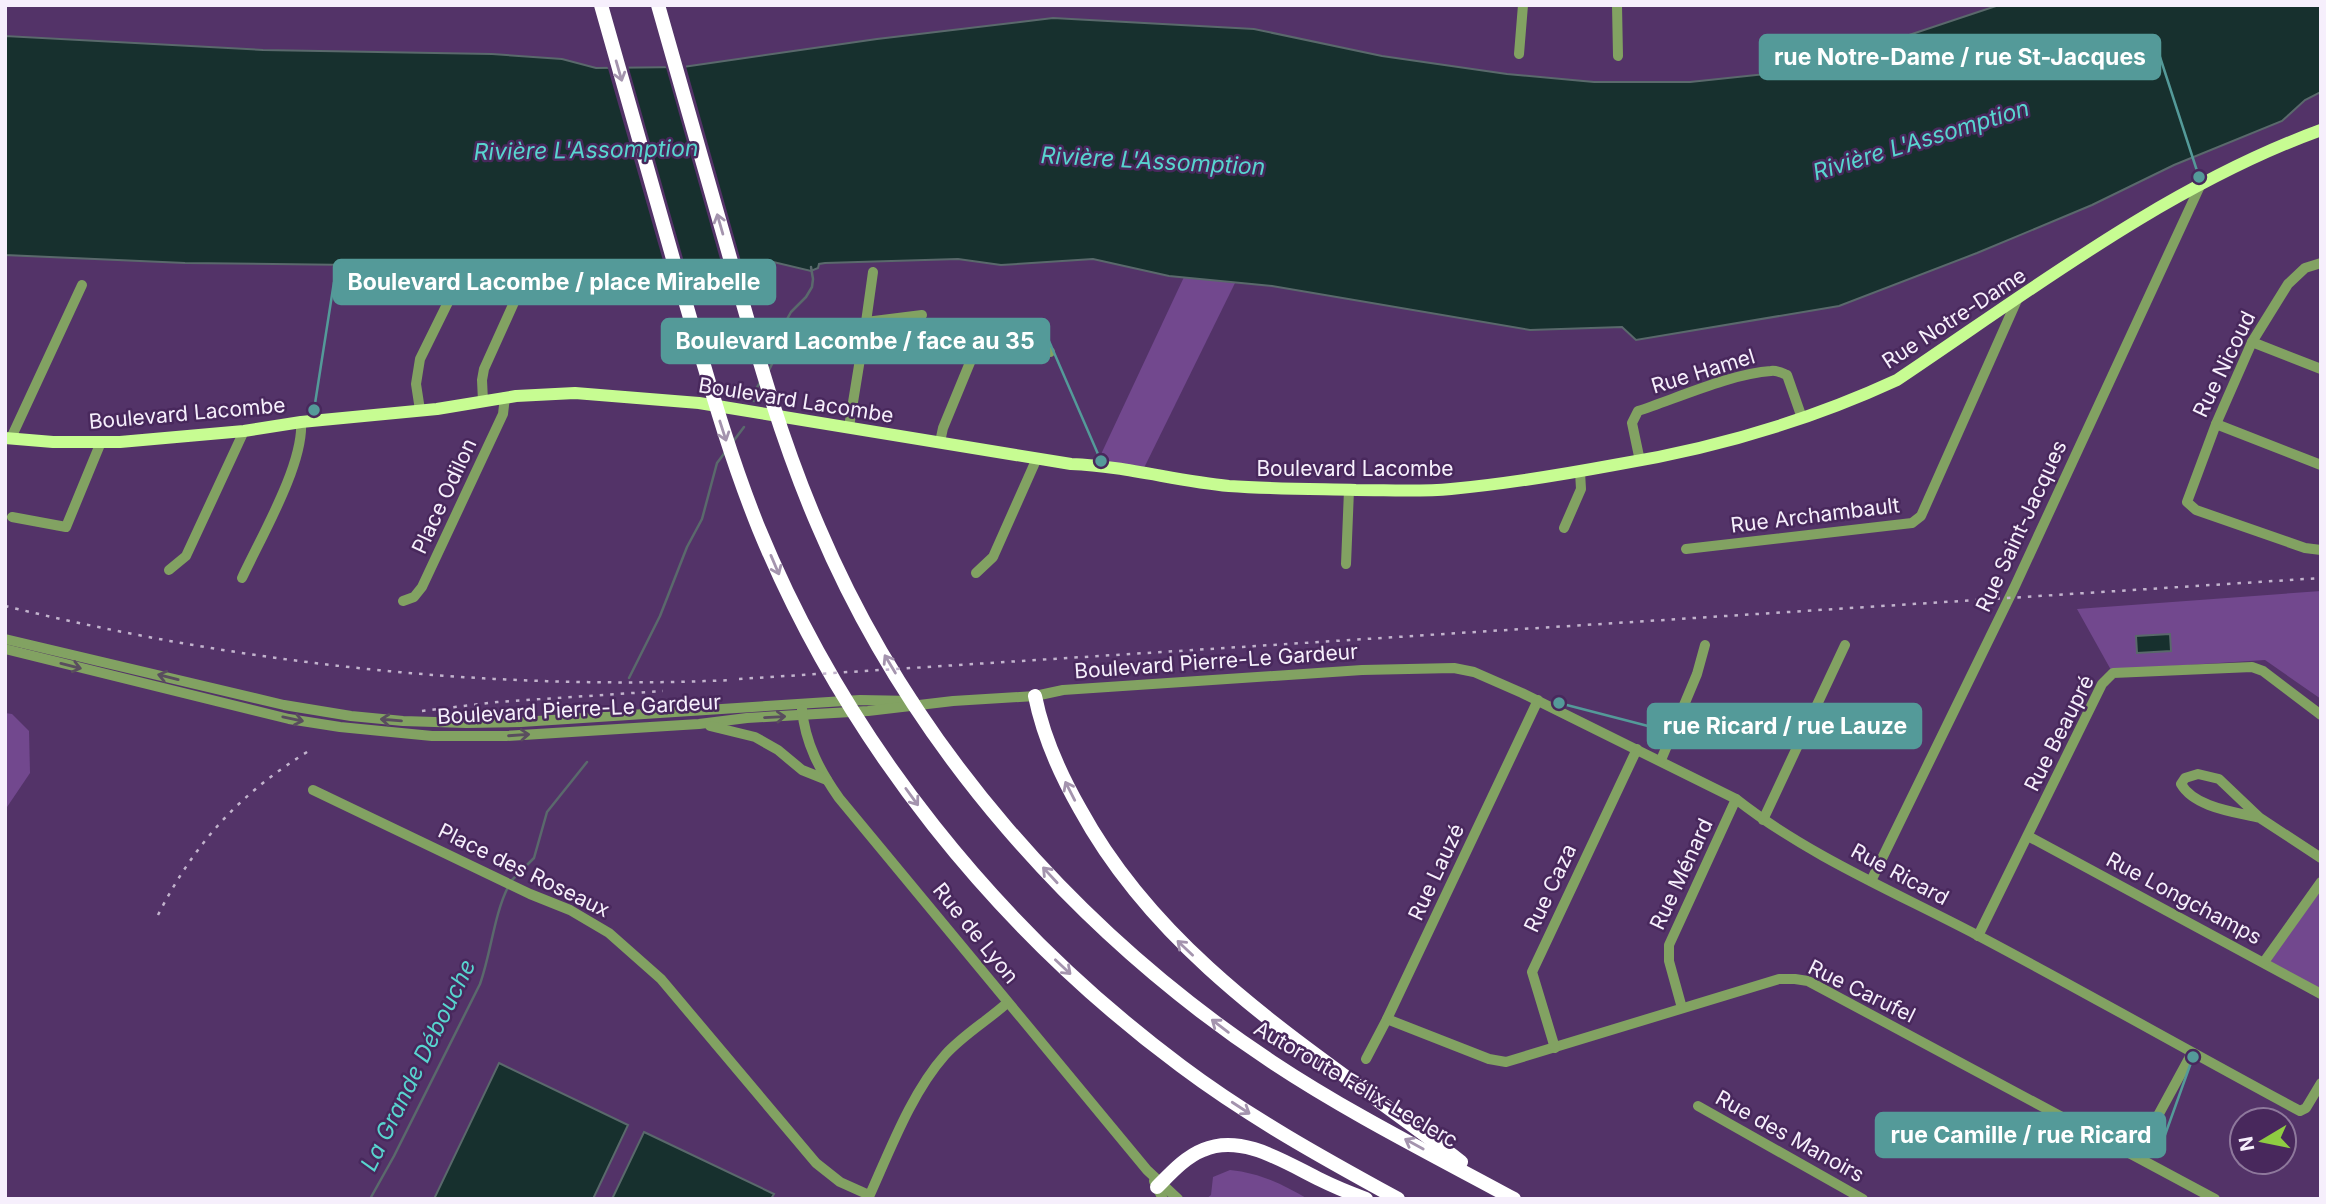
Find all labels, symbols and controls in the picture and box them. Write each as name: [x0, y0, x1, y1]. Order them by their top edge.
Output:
callout: rue Notre-Dame / rue St-Jacques: [1760, 35, 2160, 79]
text: rue Notre-Dame / rue St-Jacques: [1774, 43, 2146, 71]
one-way arrow: [614, 60, 627, 82]
water label: Rivière L'Assomption: [1809, 94, 2033, 186]
water label: Rivière L'Assomption: [473, 134, 699, 166]
water label: Rivière L'Assomption: [1040, 141, 1266, 181]
one-way arrow: [713, 213, 726, 235]
callout: Boulevard Lacombe / place Mirabelle: [334, 260, 775, 304]
street label: Rue Notre-Dame: [1877, 262, 2031, 374]
text: Boulevard Lacombe / place Mirabelle: [347, 268, 761, 296]
street label: Rue Nicoud: [2188, 307, 2260, 421]
callout: Boulevard Lacombe / face au 35: [662, 319, 1049, 363]
text: Boulevard Lacombe / face au 35: [675, 327, 1035, 355]
street label: Rue Hamel: [1648, 343, 1758, 399]
street label: Boulevard Lacombe: [697, 372, 895, 428]
street label: Boulevard Lacombe: [88, 392, 286, 434]
one-way arrow: [718, 419, 731, 441]
street label: Place Odilon: [406, 434, 482, 558]
street label: Rue Saint-Jacques: [1970, 436, 2072, 616]
street label: Boulevard Lacombe: [1256, 456, 1454, 481]
street label: Rue Archambault: [1729, 492, 1901, 538]
one-way arrow: [769, 553, 782, 575]
street label: Boulevard Pierre-Le Gardeur: [1073, 639, 1359, 683]
one-way arrow: [882, 654, 896, 674]
one-way arrow: [60, 660, 82, 673]
one-way arrow: [157, 670, 180, 683]
street label: Rue Beaupré: [2019, 671, 2099, 795]
street label: Boulevard Pierre-Le Gardeur: [436, 689, 722, 729]
callout: rue Ricard / rue Lauze: [1648, 704, 1921, 748]
one-way arrow: [763, 710, 786, 723]
text: rue Ricard / rue Lauze: [1663, 712, 1907, 740]
one-way arrow: [281, 713, 304, 727]
one-way arrow: [380, 713, 403, 726]
one-way arrow: [507, 728, 530, 741]
one-way arrow: [1063, 781, 1076, 802]
one-way arrow: [905, 787, 920, 806]
street label: Rue Ménard: [1644, 814, 1718, 934]
street label: Place des Roseaux: [434, 818, 614, 922]
street label: Rue Lauzé: [1403, 820, 1469, 924]
street label: Rue Ricard: [1847, 838, 1953, 910]
street label: Rue Caza: [1519, 840, 1581, 936]
street label: Rue Longchamps: [2102, 846, 2266, 950]
one-way arrow: [1042, 866, 1058, 884]
street label: Rue de Lyon: [928, 878, 1024, 988]
one-way arrow: [1177, 939, 1194, 956]
street label: Rue Carufel: [1804, 954, 1920, 1028]
water label: La Grande Débouche: [355, 955, 481, 1175]
one-way arrow: [1054, 959, 1072, 975]
street label: Autoroute Félix-Leclerc: [1250, 1015, 1462, 1153]
one-way arrow: [1211, 1018, 1230, 1033]
street label: Rue des Manoirs: [1711, 1085, 1869, 1187]
one-way arrow: [1231, 1101, 1251, 1115]
north arrow: [2228, 1106, 2298, 1176]
callout: rue Camille / rue Ricard: [1876, 1113, 2165, 1157]
text: rue Camille / rue Ricard: [1891, 1121, 2152, 1149]
text: N: [2234, 1135, 2259, 1153]
one-way arrow: [1404, 1137, 1425, 1150]

